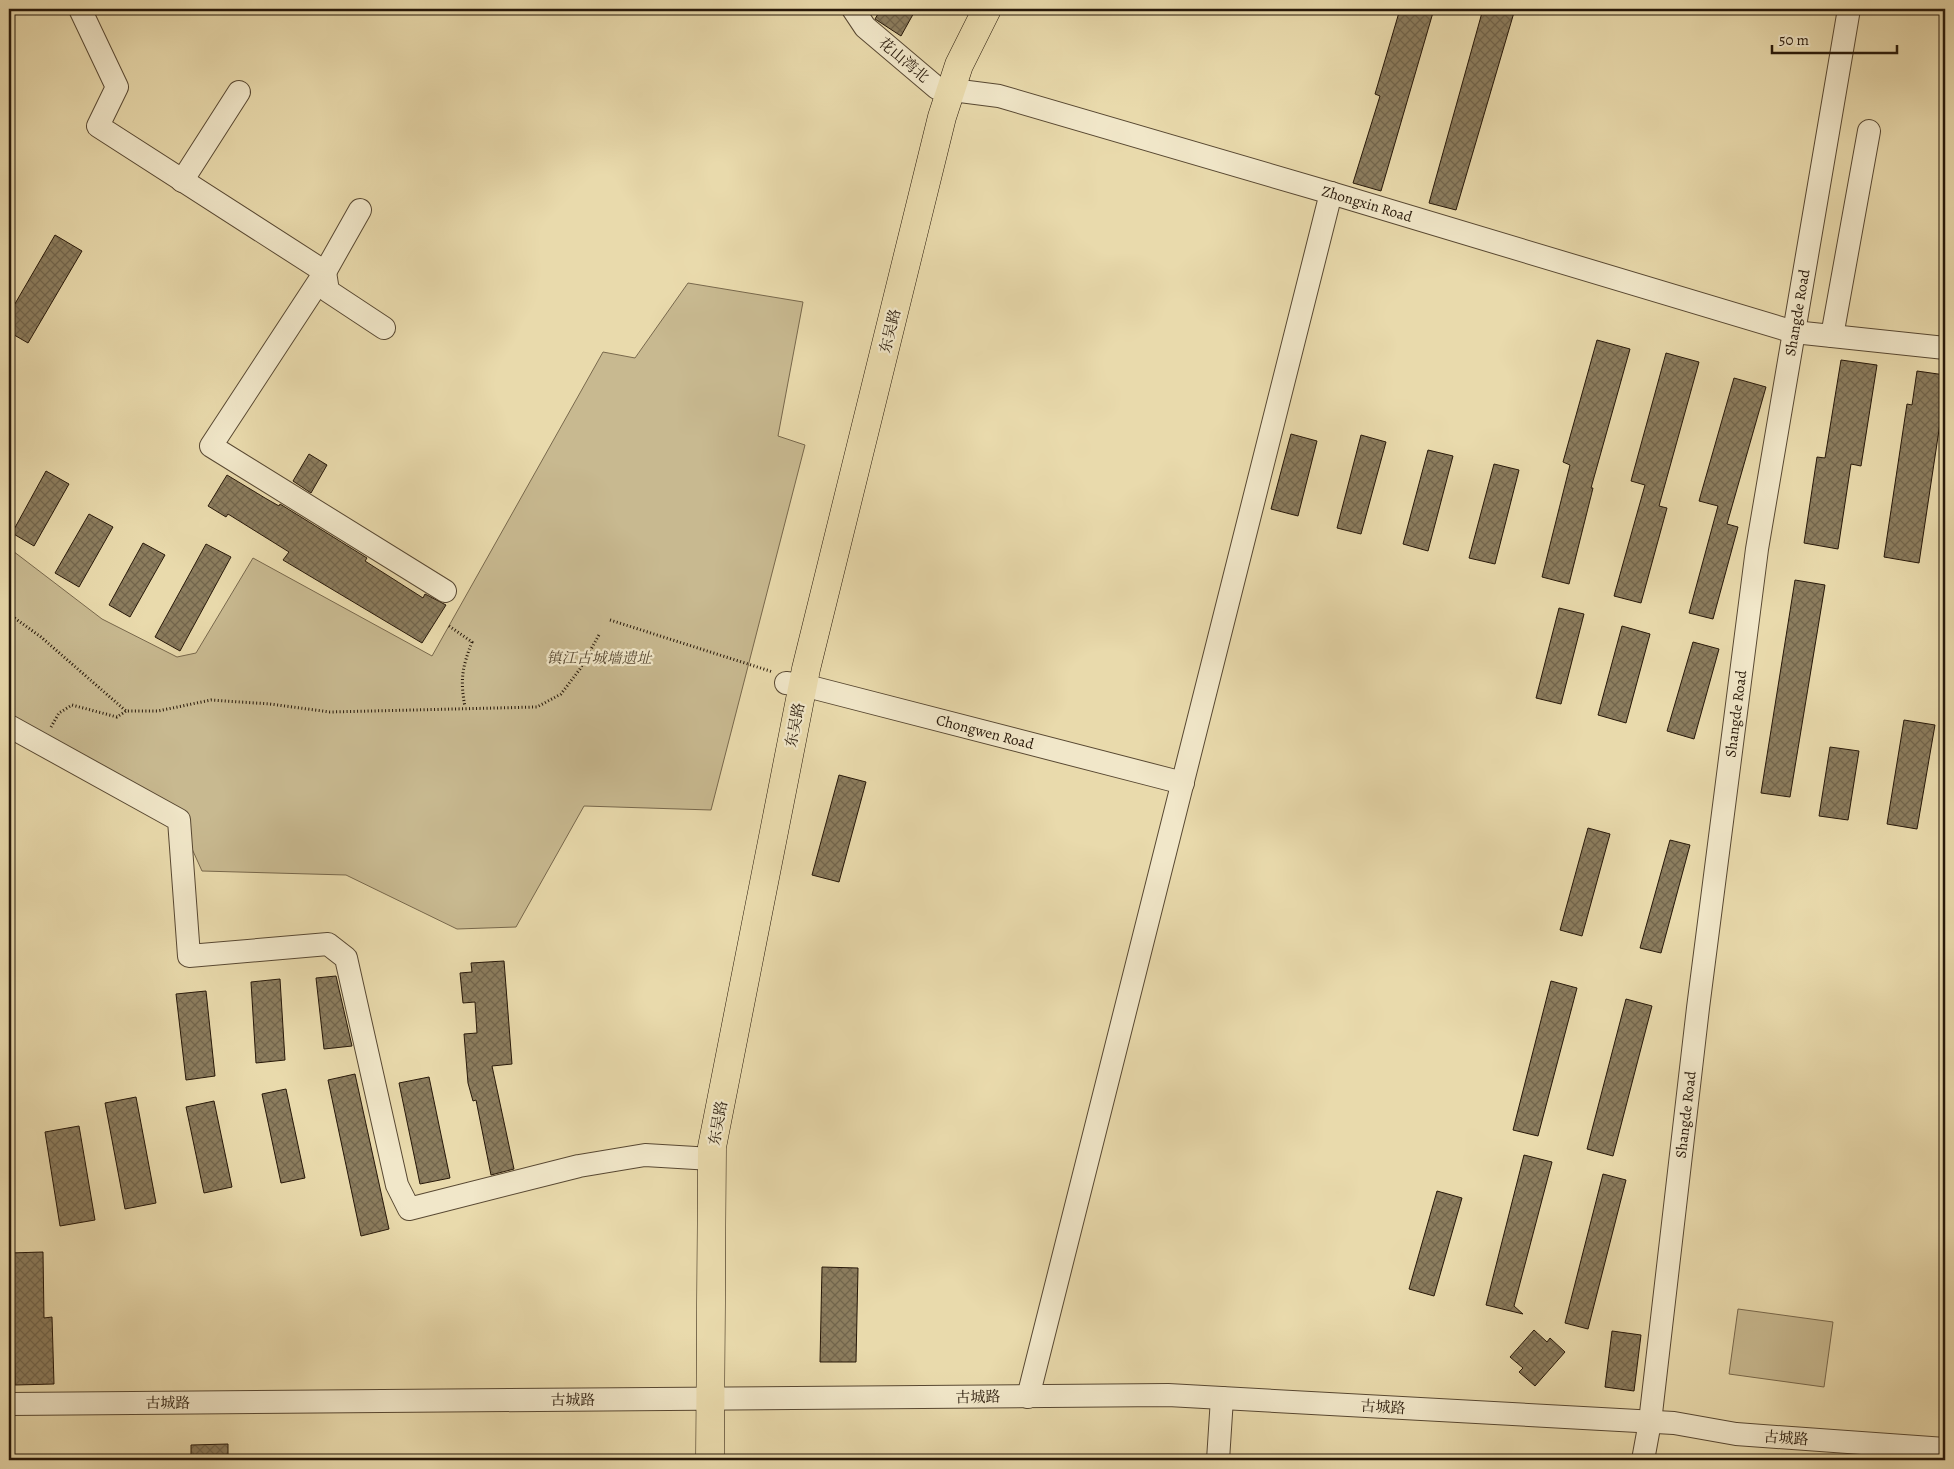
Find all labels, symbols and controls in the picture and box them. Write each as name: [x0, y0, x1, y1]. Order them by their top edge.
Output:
scale bar: [1772, 22, 1896, 54]
text: 50 m: [1779, 30, 1809, 50]
street label: 花山湾北: [875, 33, 933, 87]
street label: Zhongxin Road: [1319, 181, 1416, 227]
street label: Shangde Road: [1780, 267, 1815, 357]
street label: 东吴路: [875, 307, 905, 355]
park label: 镇江古城墙遗址: [546, 648, 652, 668]
street label: Shangde Road: [1720, 668, 1751, 759]
street label: 东吴路: [781, 701, 809, 749]
street label: Chongwen Road: [934, 710, 1037, 754]
street label: Shangde Road: [1671, 1069, 1701, 1159]
street label: 东吴路: [704, 1099, 732, 1147]
street label: 古城路: [955, 1387, 1001, 1407]
street label: 古城路: [550, 1390, 596, 1410]
street label: 古城路: [145, 1393, 191, 1413]
street label: 古城路: [1360, 1396, 1406, 1418]
street label: 古城路: [1763, 1426, 1809, 1450]

